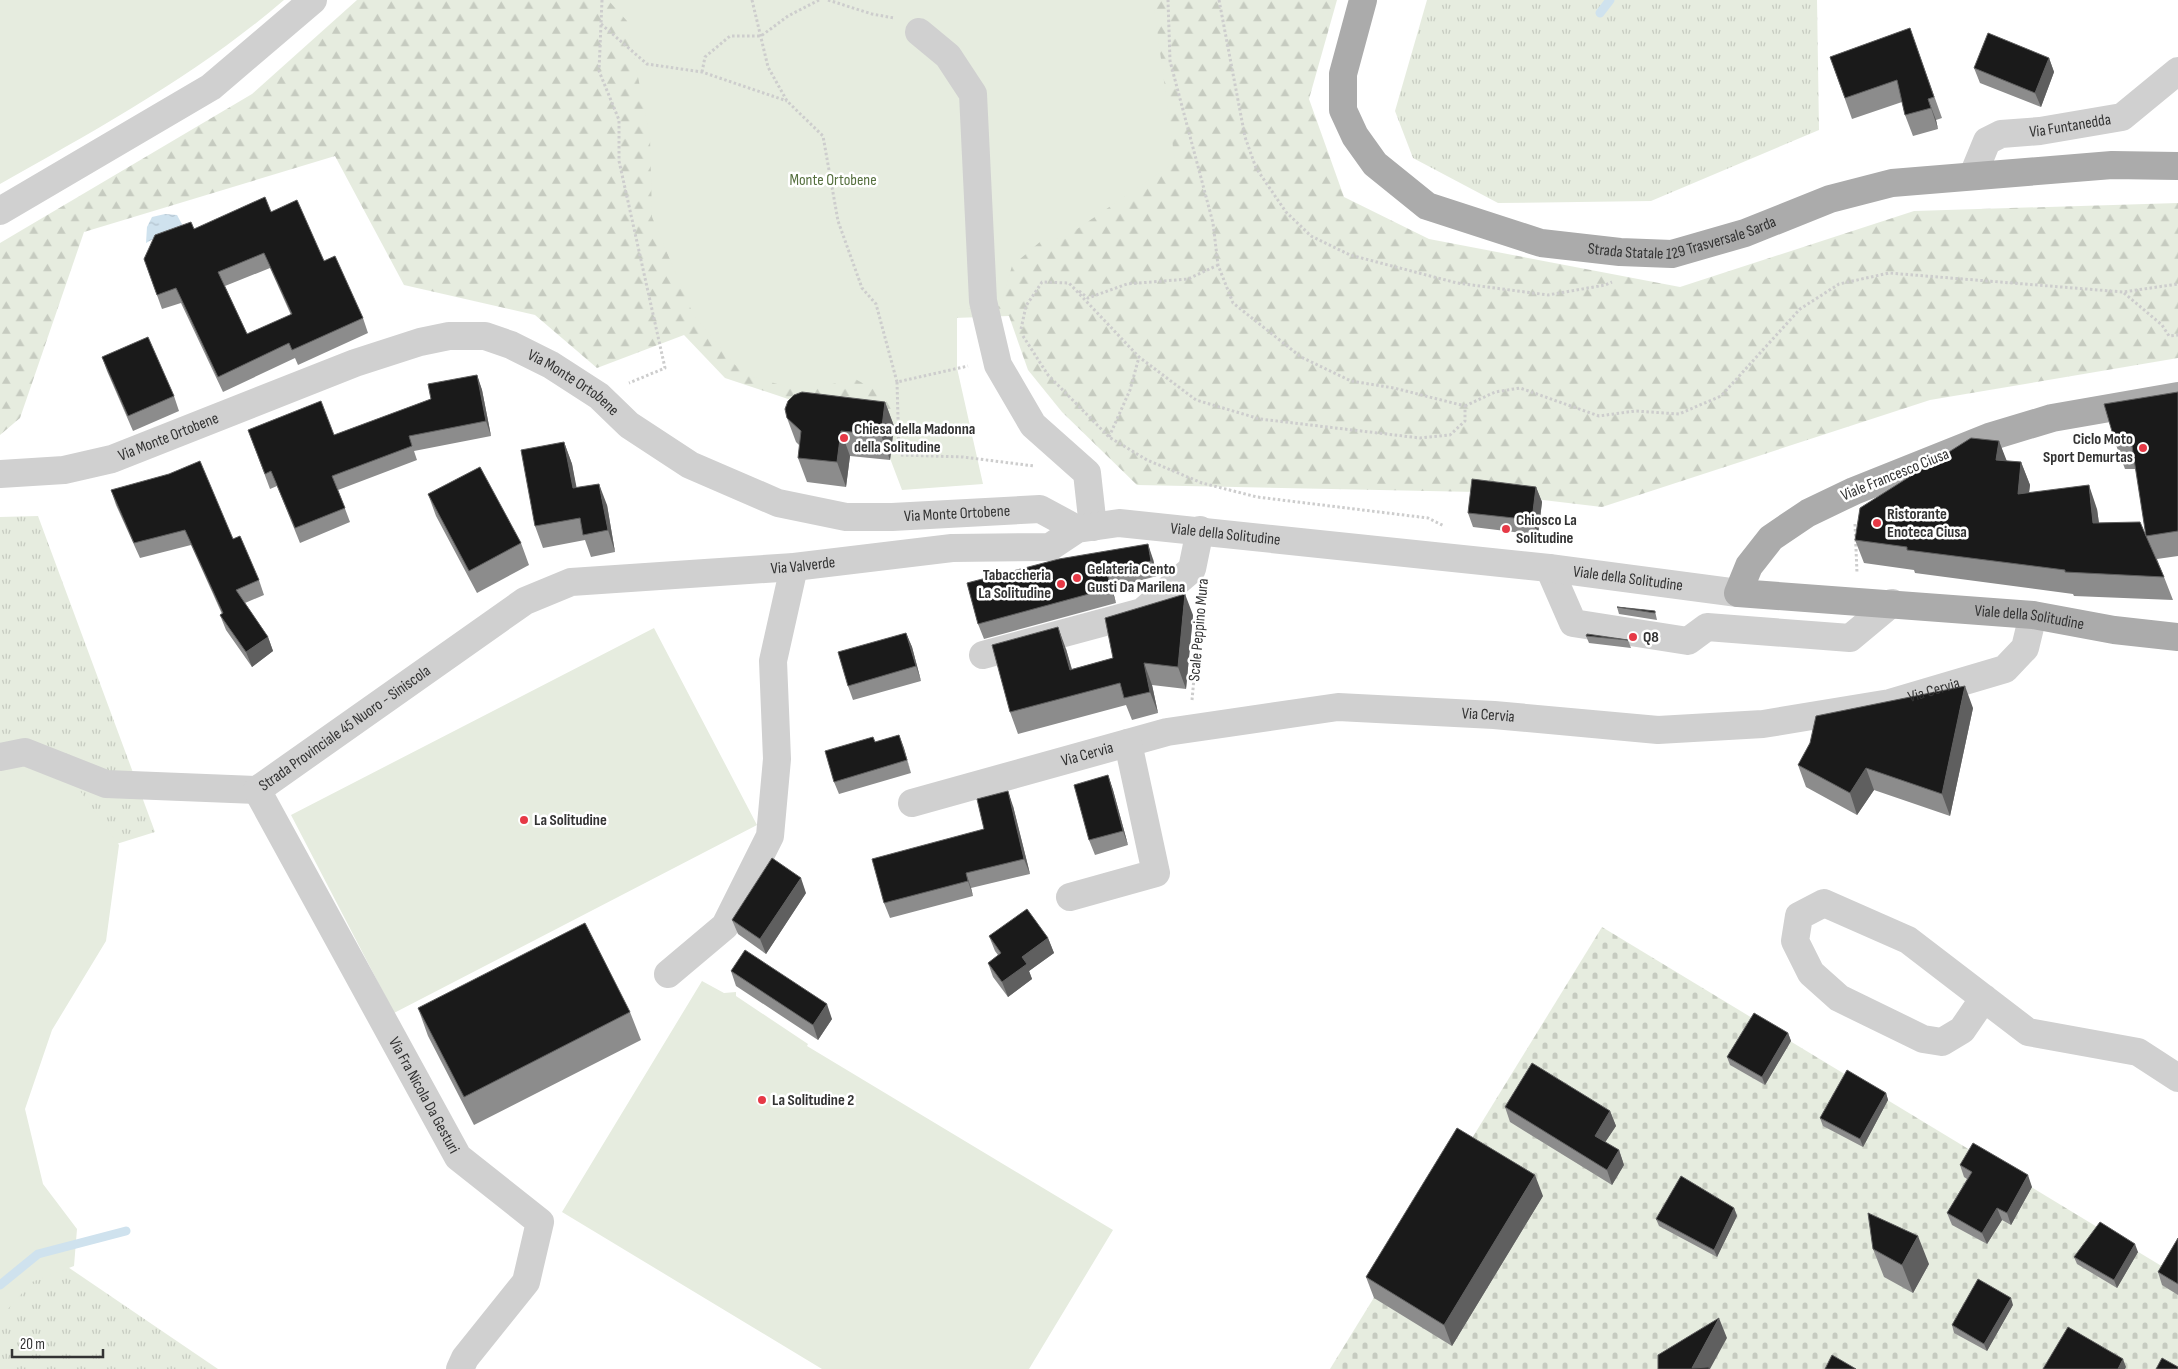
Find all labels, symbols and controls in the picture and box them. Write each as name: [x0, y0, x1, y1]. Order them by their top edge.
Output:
street label: Via Funtanedda: [2029, 110, 2112, 141]
park label: Monte Ortobene: [789, 171, 877, 190]
street label: Strada Statale 129 Trasversale Sarda: [1587, 212, 1779, 263]
street label: Via Monte Ortobene: [524, 345, 623, 420]
street label: Via Monte Ortobene: [115, 408, 221, 465]
place label: Chiesa della Madonna della Solitudine: [854, 420, 975, 457]
place label: Ciclo Moto Sport Demurtas: [2043, 430, 2133, 467]
marker: Chiesa della Madonna della Solitudine: [838, 432, 850, 444]
marker: Ciclo Moto Sport Demurtas: [2137, 442, 2149, 454]
street label: Viale Francesco Ciusa: [1838, 445, 1952, 505]
street label: Via Monte Ortobene: [903, 501, 1011, 526]
place label: Ristorante Enoteca Ciusa: [1887, 505, 1967, 542]
place label: Chiosco La Solitudine: [1516, 511, 1577, 548]
marker: Ristorante Enoteca Ciusa: [1871, 517, 1883, 529]
street label: Viale della Solitudine: [1170, 519, 1281, 549]
marker: Chiosco La Solitudine: [1500, 523, 1512, 535]
street label: Via Valverde: [770, 553, 836, 578]
place label: Gelateria Cento Gusti Da Marilena: [1087, 560, 1185, 597]
street label: Viale della Solitudine: [1572, 562, 1684, 595]
place label: Tabaccheria La Solitudine: [978, 566, 1051, 603]
marker: Gelateria Cento Gusti Da Marilena: [1071, 572, 1083, 584]
marker: Tabaccheria La Solitudine: [1055, 578, 1067, 590]
street label: Scale Peppino Mura: [1185, 578, 1213, 682]
street label: Viale della Solitudine: [1974, 601, 2086, 634]
place label: Q8: [1643, 628, 1659, 647]
marker: Q8: [1627, 631, 1639, 643]
street label: Strada Provinciale 45 Nuoro - Siniscola: [255, 661, 434, 795]
street label: Via Cervia: [1906, 673, 1962, 707]
street label: Via Cervia: [1461, 704, 1516, 726]
street label: Via Cervia: [1059, 738, 1115, 770]
place label: La Solitudine: [534, 811, 607, 830]
marker: La Solitudine: [518, 814, 530, 826]
street label: Via Fra Nicola Da Gesturi: [385, 1034, 464, 1157]
place label: La Solitudine 2: [772, 1091, 854, 1110]
marker: La Solitudine 2: [756, 1094, 768, 1106]
scale bar: [12, 1326, 104, 1358]
text: 20 m: [20, 1335, 45, 1354]

